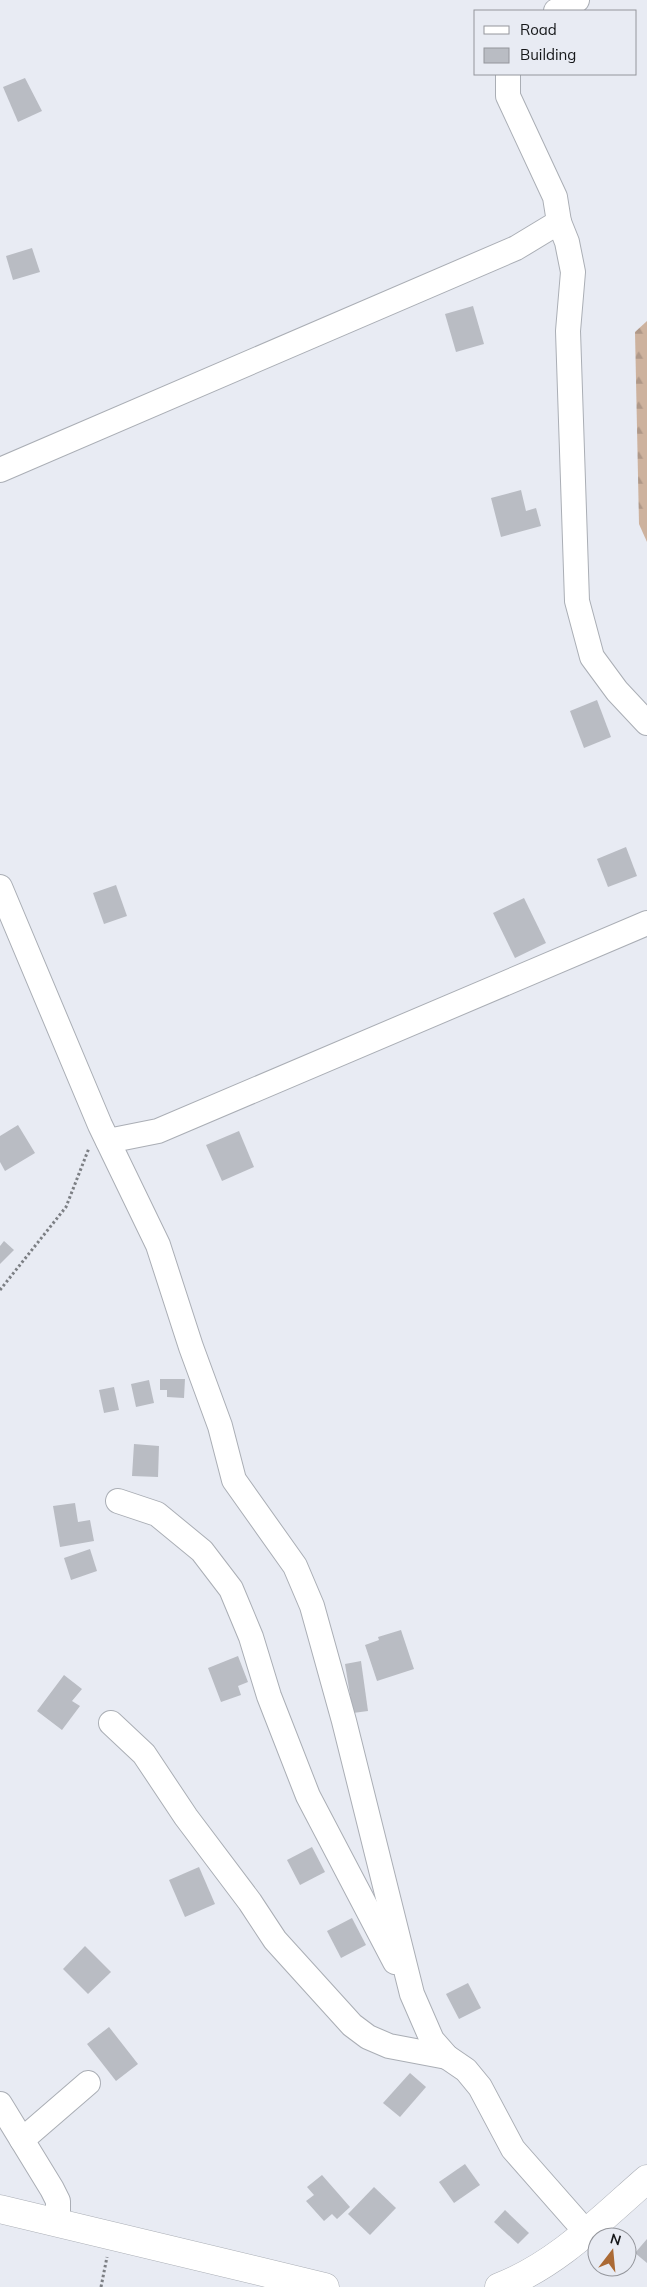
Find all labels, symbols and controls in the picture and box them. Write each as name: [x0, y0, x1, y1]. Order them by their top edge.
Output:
legend: [474, 10, 637, 75]
text: Road: [520, 20, 557, 39]
text: Building: [520, 45, 576, 64]
north arrow: [587, 2227, 637, 2277]
text: N: [608, 2229, 623, 2250]

